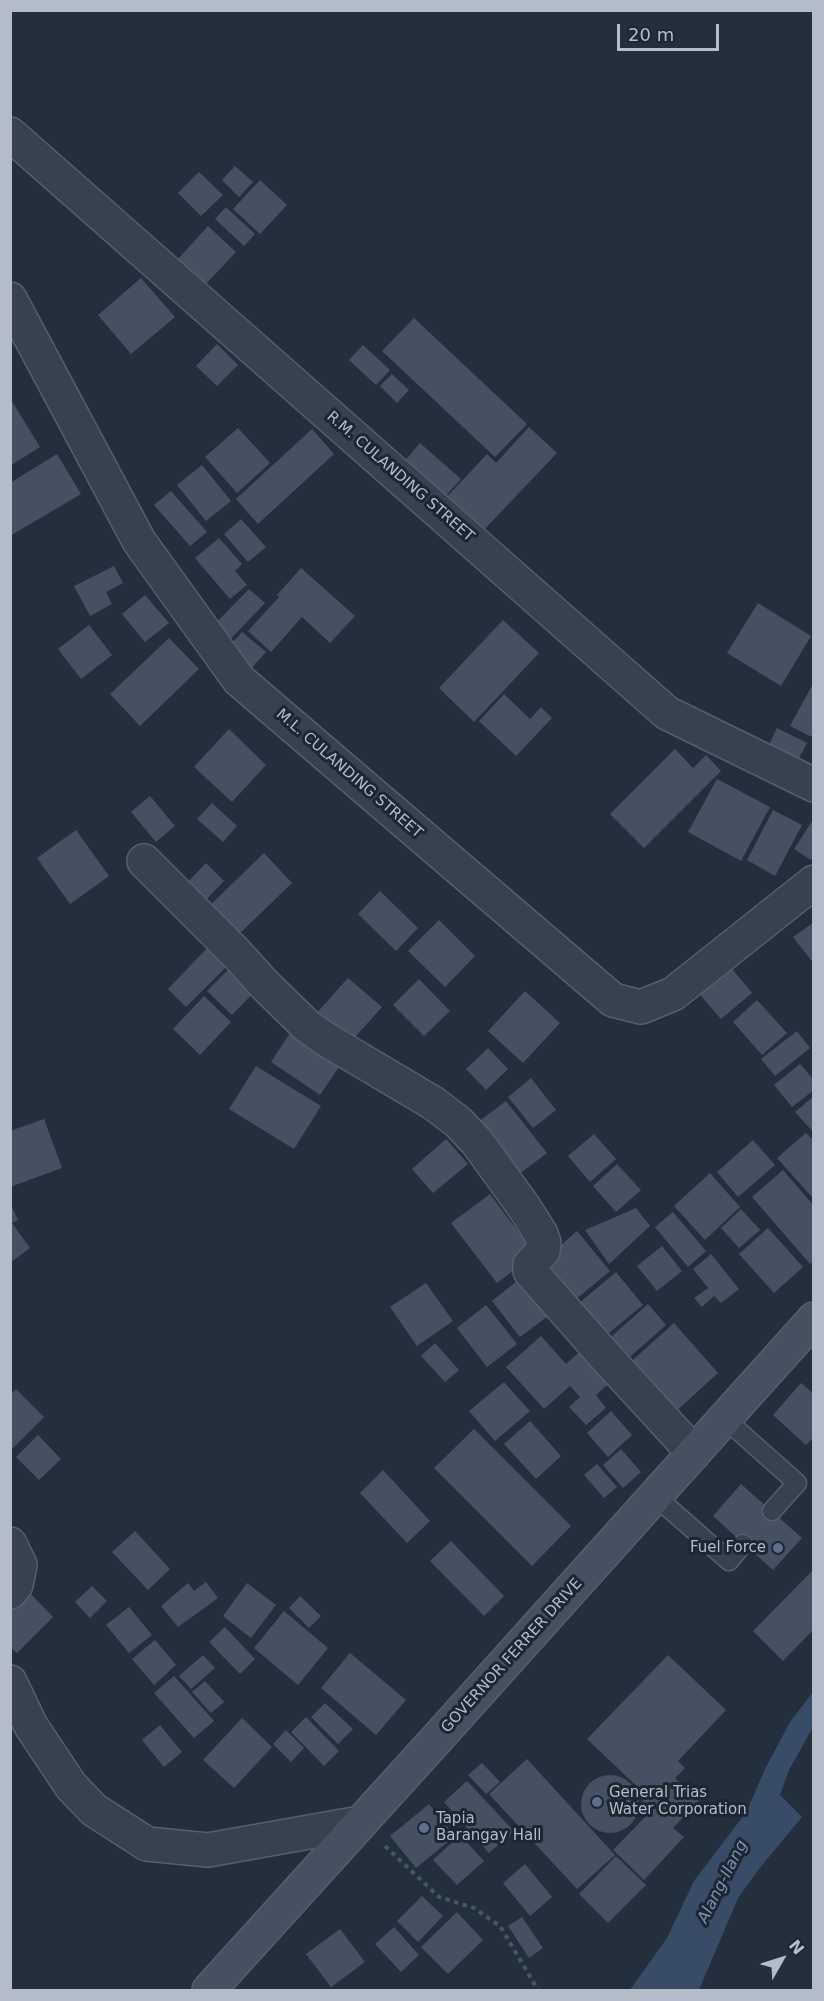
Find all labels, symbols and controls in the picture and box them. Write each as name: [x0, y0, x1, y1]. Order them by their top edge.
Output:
scale bar: [620, 12, 722, 50]
text: 20 m: [628, 24, 674, 45]
street label: R.M. CULANDING STREET: [323, 408, 477, 546]
street label: M.L. CULANDING STREET: [272, 706, 426, 842]
place label: Fuel Force: [690, 1539, 766, 1557]
marker: Fuel Force: [771, 1541, 785, 1555]
street label: GOVERNOR FERRER DRIVE: [438, 1575, 586, 1737]
place label: General Trias Water Corporation: [609, 1784, 747, 1819]
marker: General Trias Water Corporation: [590, 1795, 604, 1809]
place label: Tapia Barangay Hall: [436, 1810, 542, 1845]
marker: Tapia Barangay Hall: [417, 1821, 431, 1835]
water label: Alang-Ilang: [694, 1837, 752, 1927]
north arrow: [752, 1929, 812, 1989]
text: N: [785, 1936, 808, 1959]

